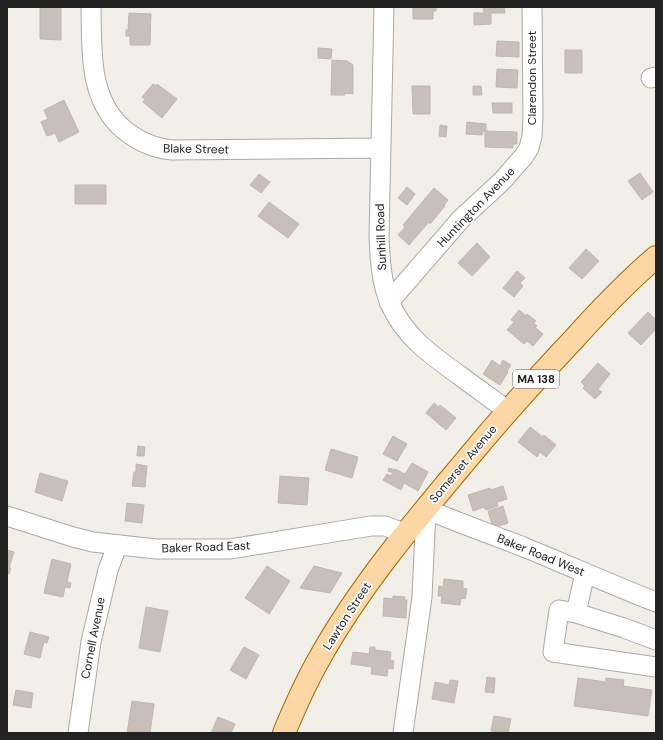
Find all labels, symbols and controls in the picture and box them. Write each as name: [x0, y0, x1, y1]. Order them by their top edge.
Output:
street label: Clarendon Street: [524, 30, 540, 125]
street label: Blake Street: [163, 140, 229, 158]
street label: Huntington Avenue: [434, 163, 519, 251]
street label: Sunhill Road: [372, 203, 390, 271]
road number: MA 138: [513, 370, 559, 388]
street label: Somerset Avenue: [426, 421, 501, 506]
street label: Baker Road West: [495, 530, 587, 580]
street label: Baker Road East: [161, 537, 251, 557]
street label: Lawton Street: [319, 579, 375, 653]
street label: Cornell Avenue: [77, 595, 109, 680]

